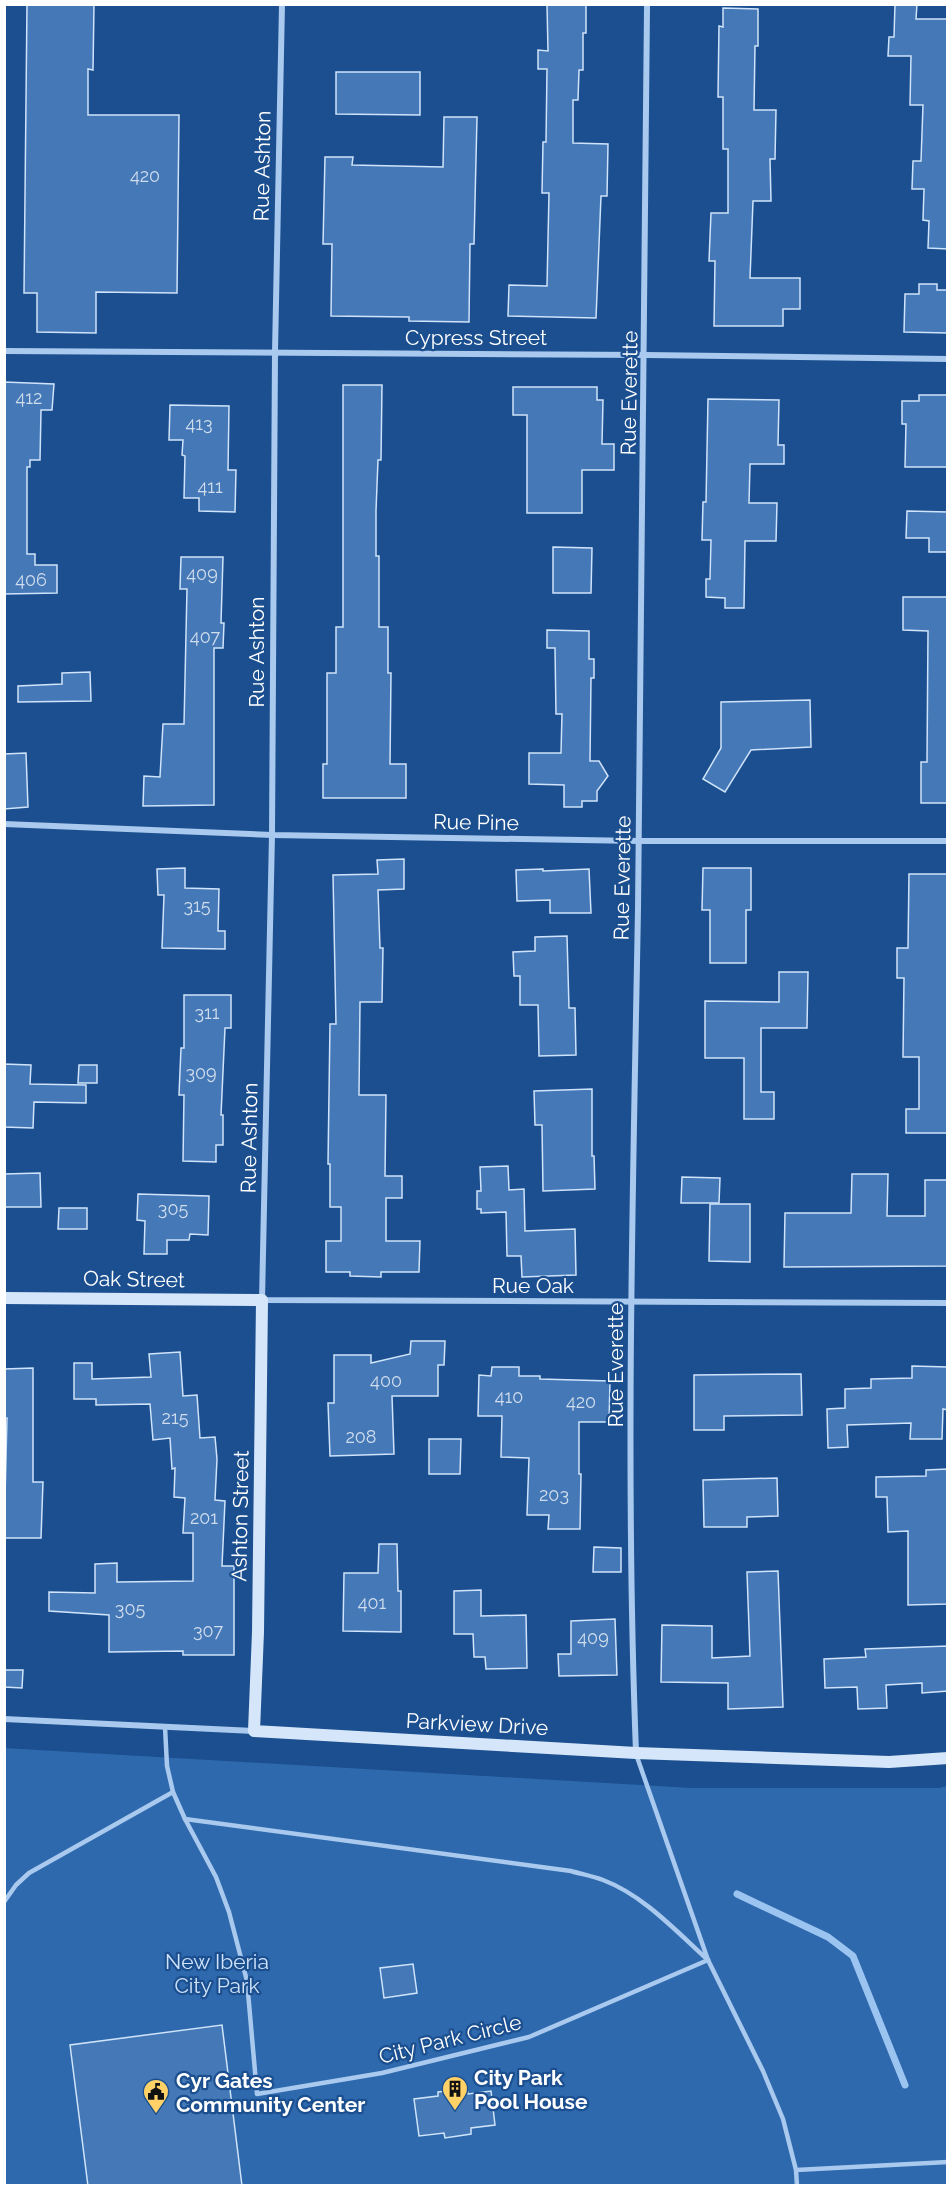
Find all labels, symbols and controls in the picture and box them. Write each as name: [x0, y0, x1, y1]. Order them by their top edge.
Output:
street label: Rue Ashton: [249, 110, 275, 222]
house number: 420: [130, 165, 160, 186]
street label: Cypress Street: [405, 325, 547, 350]
street label: Rue Everette: [615, 330, 643, 456]
house number: 412: [16, 387, 42, 408]
house number: 413: [185, 413, 213, 434]
house number: 411: [197, 476, 223, 497]
house number: 409: [186, 563, 218, 584]
house number: 406: [15, 569, 47, 590]
street label: Rue Ashton: [244, 597, 269, 707]
house number: 407: [190, 626, 221, 647]
street label: Rue Pine: [433, 809, 519, 835]
street label: Rue Everette: [608, 815, 636, 941]
house number: 315: [183, 895, 211, 916]
house number: 311: [194, 1002, 220, 1023]
house number: 309: [185, 1062, 217, 1083]
street label: Rue Ashton: [236, 1082, 262, 1194]
house number: 305: [158, 1198, 188, 1219]
street label: Oak Street: [83, 1266, 185, 1292]
street label: Rue Oak: [492, 1273, 574, 1298]
street label: Rue Everette: [603, 1303, 628, 1427]
house number: 400: [370, 1370, 402, 1391]
house number: 410: [495, 1386, 523, 1407]
house number: 420: [566, 1391, 596, 1412]
house number: 215: [162, 1407, 189, 1428]
house number: 208: [345, 1426, 377, 1447]
street label: Ashton Street: [226, 1450, 254, 1582]
house number: 203: [539, 1484, 569, 1505]
house number: 201: [190, 1507, 218, 1528]
house number: 401: [358, 1592, 387, 1613]
house number: 305: [115, 1598, 145, 1619]
house number: 307: [193, 1620, 223, 1641]
house number: 409: [577, 1627, 609, 1648]
street label: Parkview Drive: [405, 1708, 549, 1740]
park label: New Iberia City Park: [165, 1949, 269, 1998]
street label: City Park Circle: [376, 2009, 524, 2069]
place label: City Park Pool House: [474, 2065, 588, 2114]
place label: Cyr Gates Community Center: [176, 2068, 365, 2117]
building icon: City Park Pool House: [440, 2074, 470, 2112]
public building icon: Cyr Gates Community Center: [141, 2077, 171, 2115]

